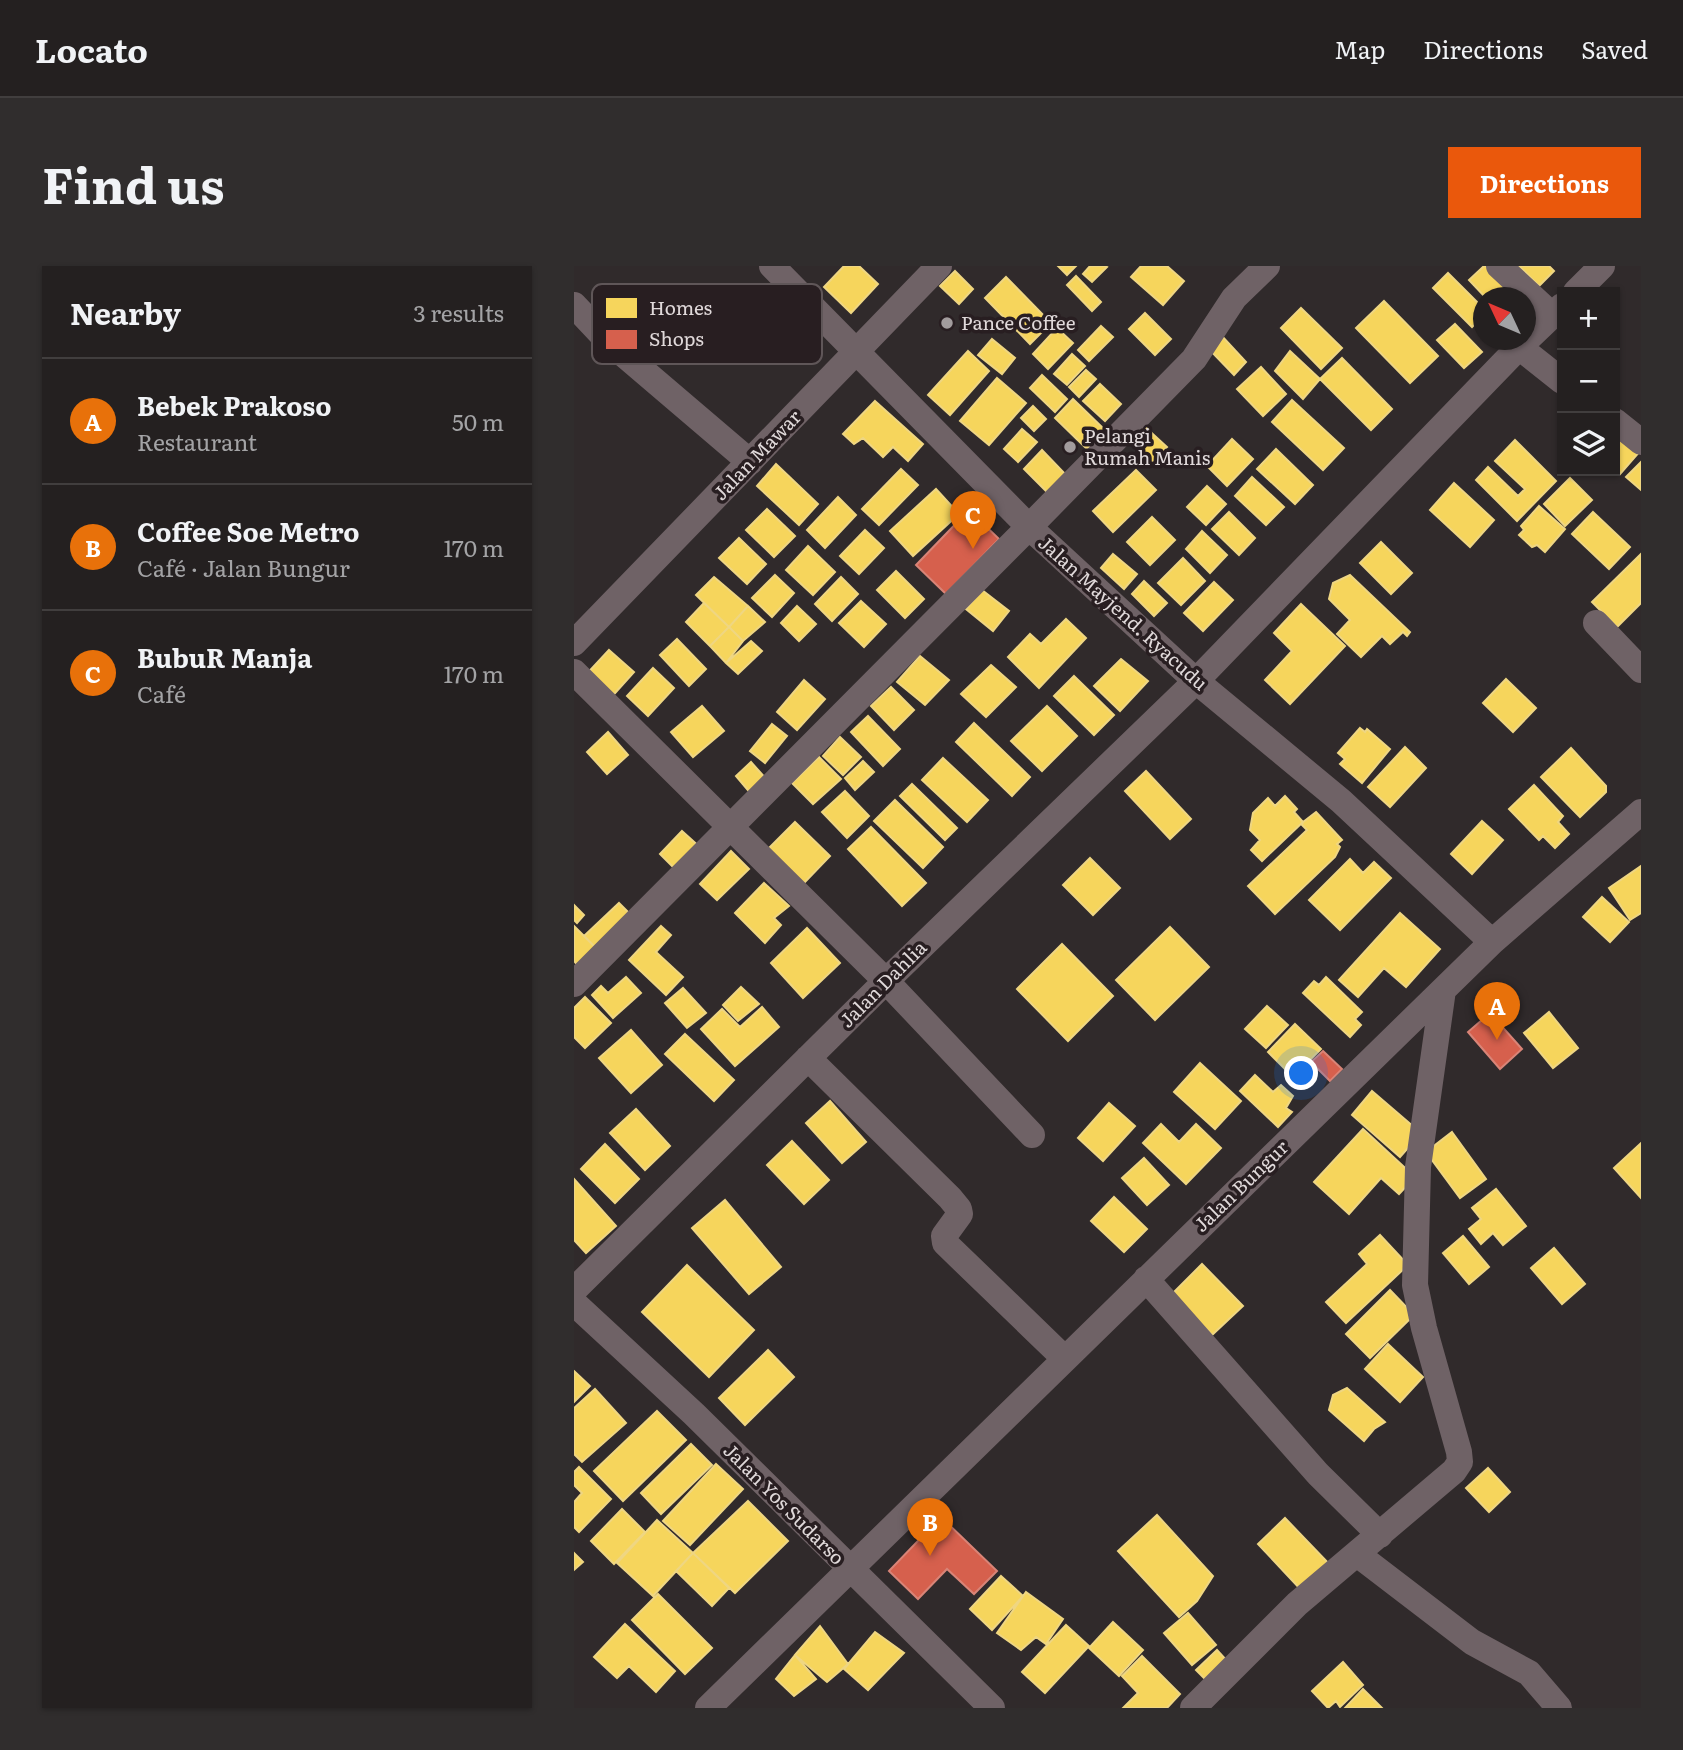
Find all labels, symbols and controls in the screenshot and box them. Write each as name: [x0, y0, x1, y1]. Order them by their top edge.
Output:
text: Locato: [35, 24, 148, 73]
text: Map: [1334, 31, 1385, 66]
text: Directions: [1423, 31, 1543, 66]
text: Saved: [1581, 31, 1648, 66]
text: Find us: [42, 146, 225, 219]
button: Directions: [1448, 147, 1641, 218]
legend: [592, 284, 822, 364]
north arrow: [1473, 287, 1536, 350]
map controls: [1557, 287, 1620, 476]
button: +: [1557, 287, 1620, 350]
text: Nearby: [70, 290, 181, 334]
text: Homes: [649, 293, 713, 321]
text: 3 results: [413, 295, 504, 329]
place label: Pance Coffee: [961, 308, 1076, 336]
marker: Pance Coffee: [939, 315, 955, 331]
text: Shops: [649, 324, 704, 352]
button: −: [1557, 350, 1620, 413]
text: Bebek Prakoso: [137, 385, 332, 424]
street label: Jalan Mawar: [706, 403, 807, 506]
text: A: [84, 404, 102, 438]
text: 50 m: [452, 404, 504, 438]
button: layers: [1557, 413, 1620, 476]
place label: Pelangi Rumah Manis: [1084, 421, 1211, 471]
text: Restaurant: [137, 424, 257, 458]
marker: Pelangi Rumah Manis: [1062, 439, 1078, 455]
pin: C: [950, 491, 996, 549]
text: Coffee Soe Metro: [137, 511, 359, 550]
street label: Jalan Mayjend. Ryacudu: [1033, 528, 1215, 696]
text: B: [85, 530, 101, 564]
text: 170 m: [443, 530, 504, 564]
text: Café · Jalan Bungur: [137, 550, 350, 584]
text: BubuR Manja: [137, 637, 312, 676]
text: C: [85, 656, 101, 690]
text: 170 m: [443, 656, 504, 690]
text: Café: [137, 676, 186, 710]
street label: Jalan Dahlia: [832, 933, 933, 1033]
pin: A: [1474, 982, 1520, 1040]
your location: [1284, 1056, 1318, 1090]
street label: Jalan Bungur: [1187, 1133, 1294, 1238]
street label: Jalan Yos Sudarso: [718, 1436, 852, 1570]
pin: B: [907, 1498, 953, 1556]

